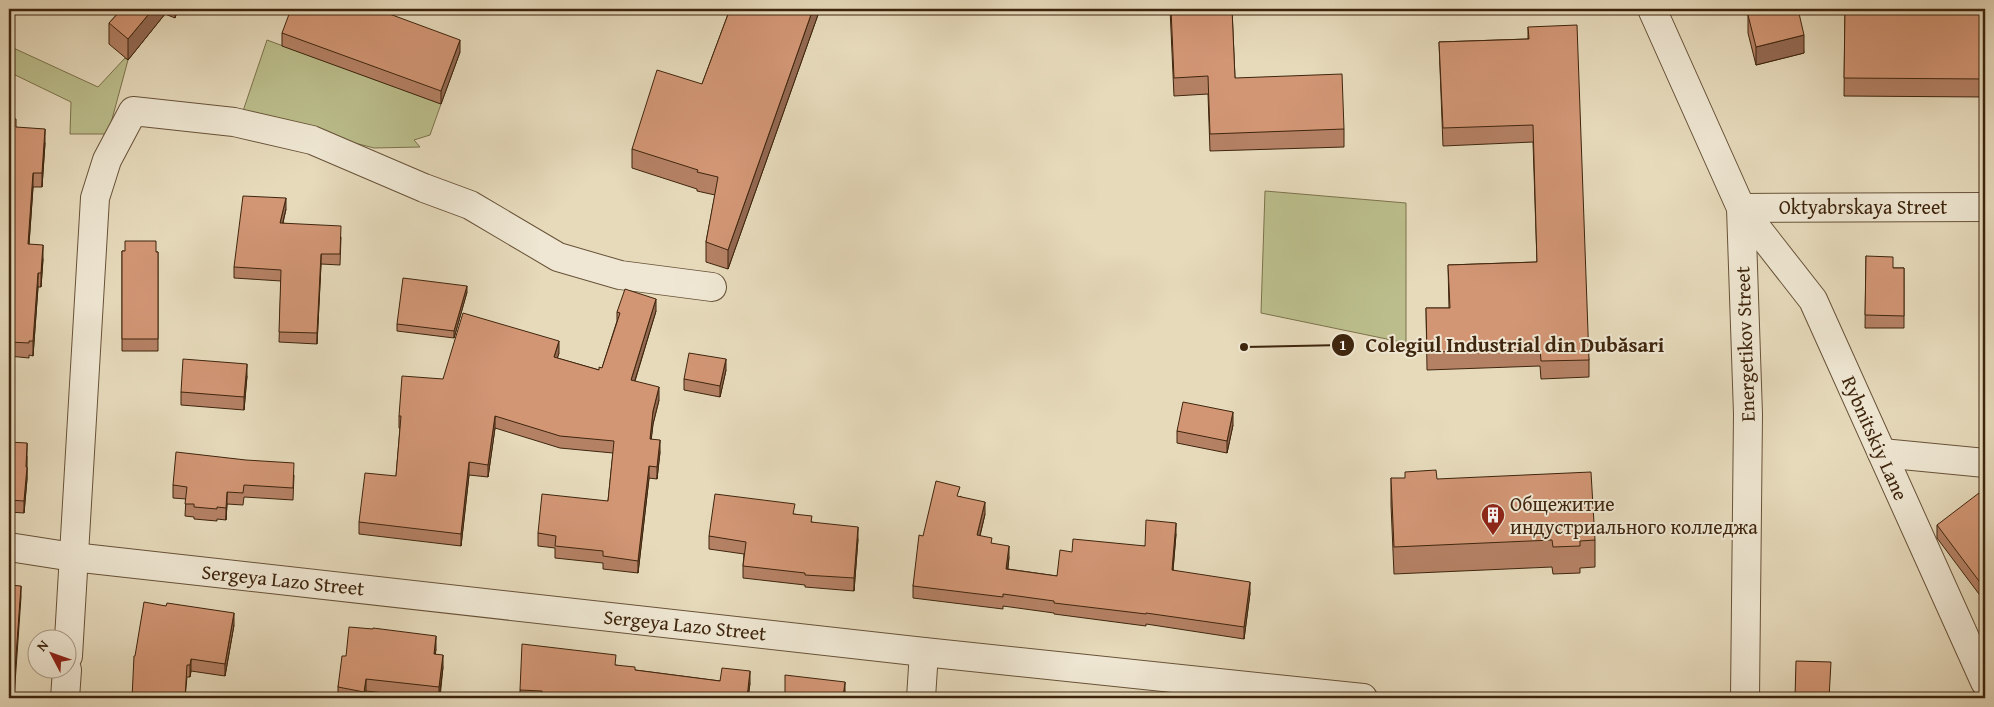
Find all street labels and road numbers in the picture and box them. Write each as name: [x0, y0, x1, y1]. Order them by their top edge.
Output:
street label: Oktyabrskaya Street: [1779, 192, 1947, 221]
street label: Energetikov Street: [1727, 266, 1762, 422]
street label: Rybnitskiy Lane: [1835, 371, 1916, 505]
street label: Sergeya Lazo Street: [200, 557, 366, 602]
street label: Sergeya Lazo Street: [602, 602, 768, 647]

